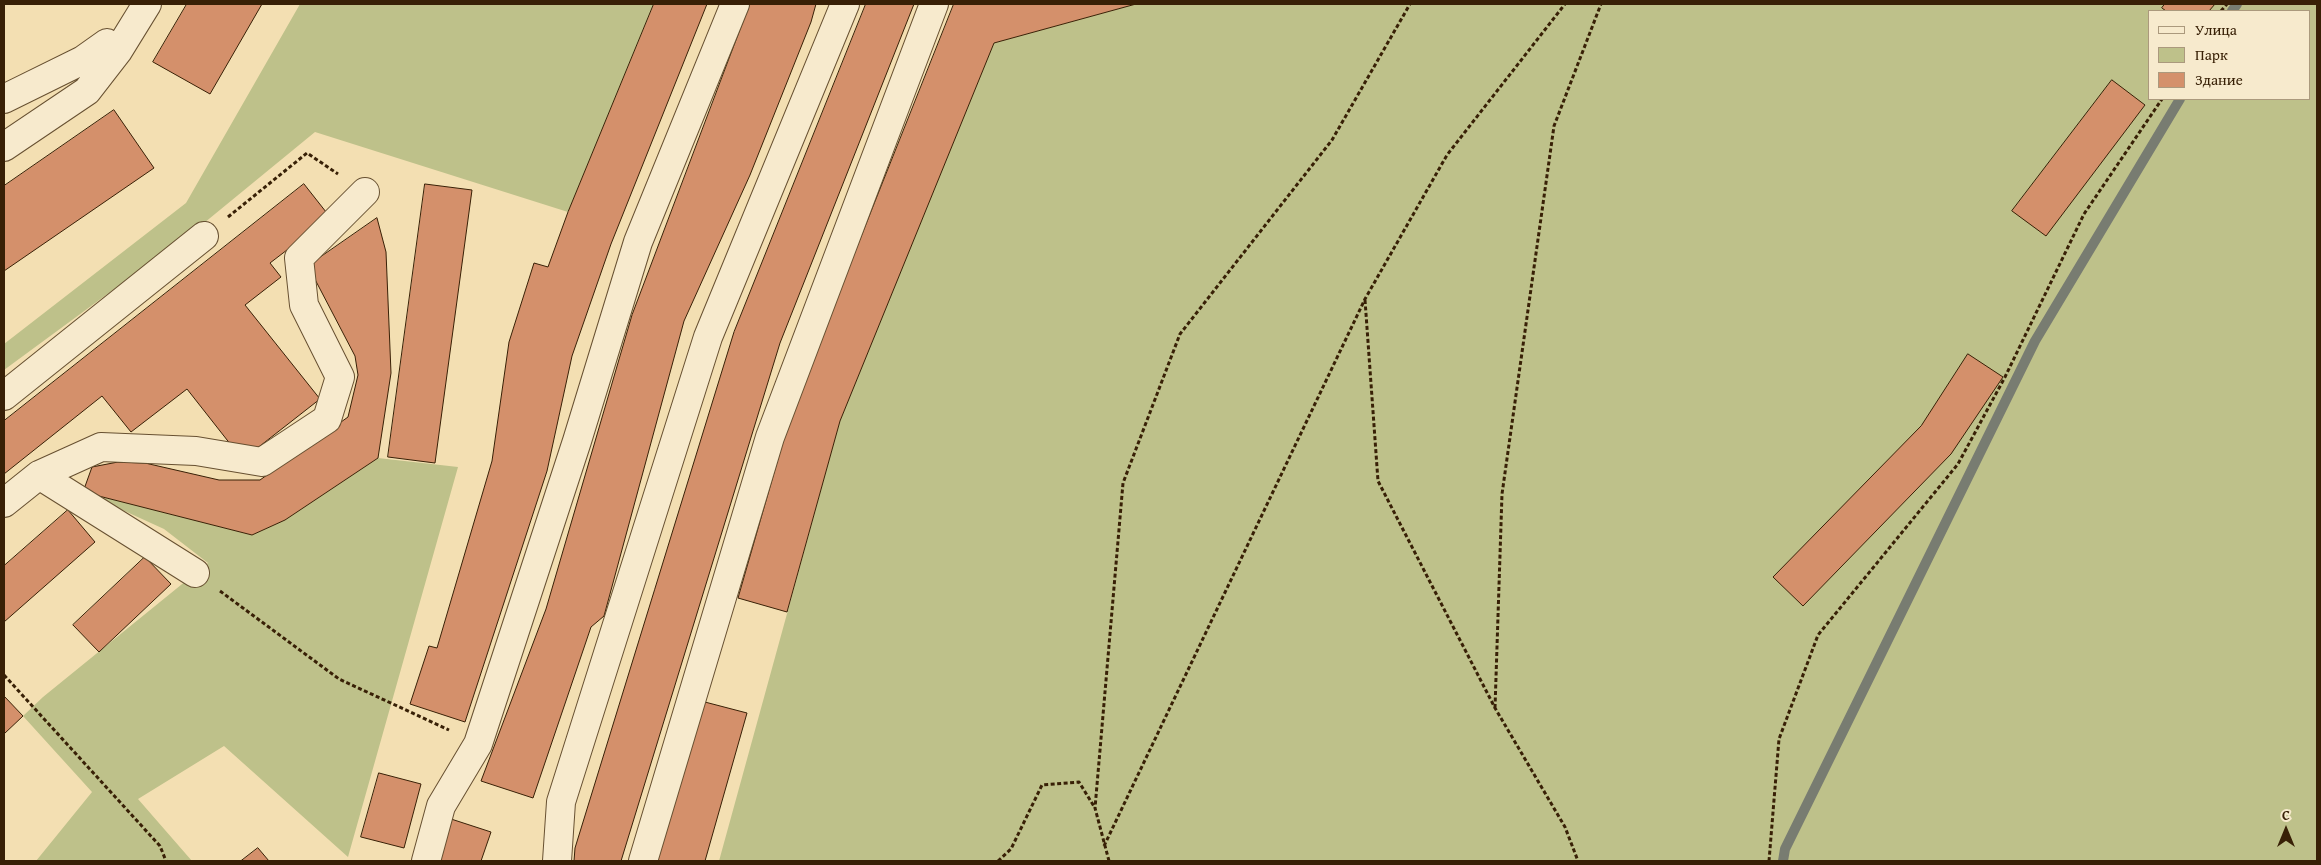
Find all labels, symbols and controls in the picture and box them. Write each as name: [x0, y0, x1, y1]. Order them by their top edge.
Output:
legend: [2148, 10, 2311, 100]
text: Улица: [2195, 19, 2237, 40]
text: Парк: [2195, 44, 2228, 65]
text: Здание: [2195, 69, 2243, 90]
north arrow: [2261, 805, 2311, 855]
text: С: [2282, 805, 2290, 825]

